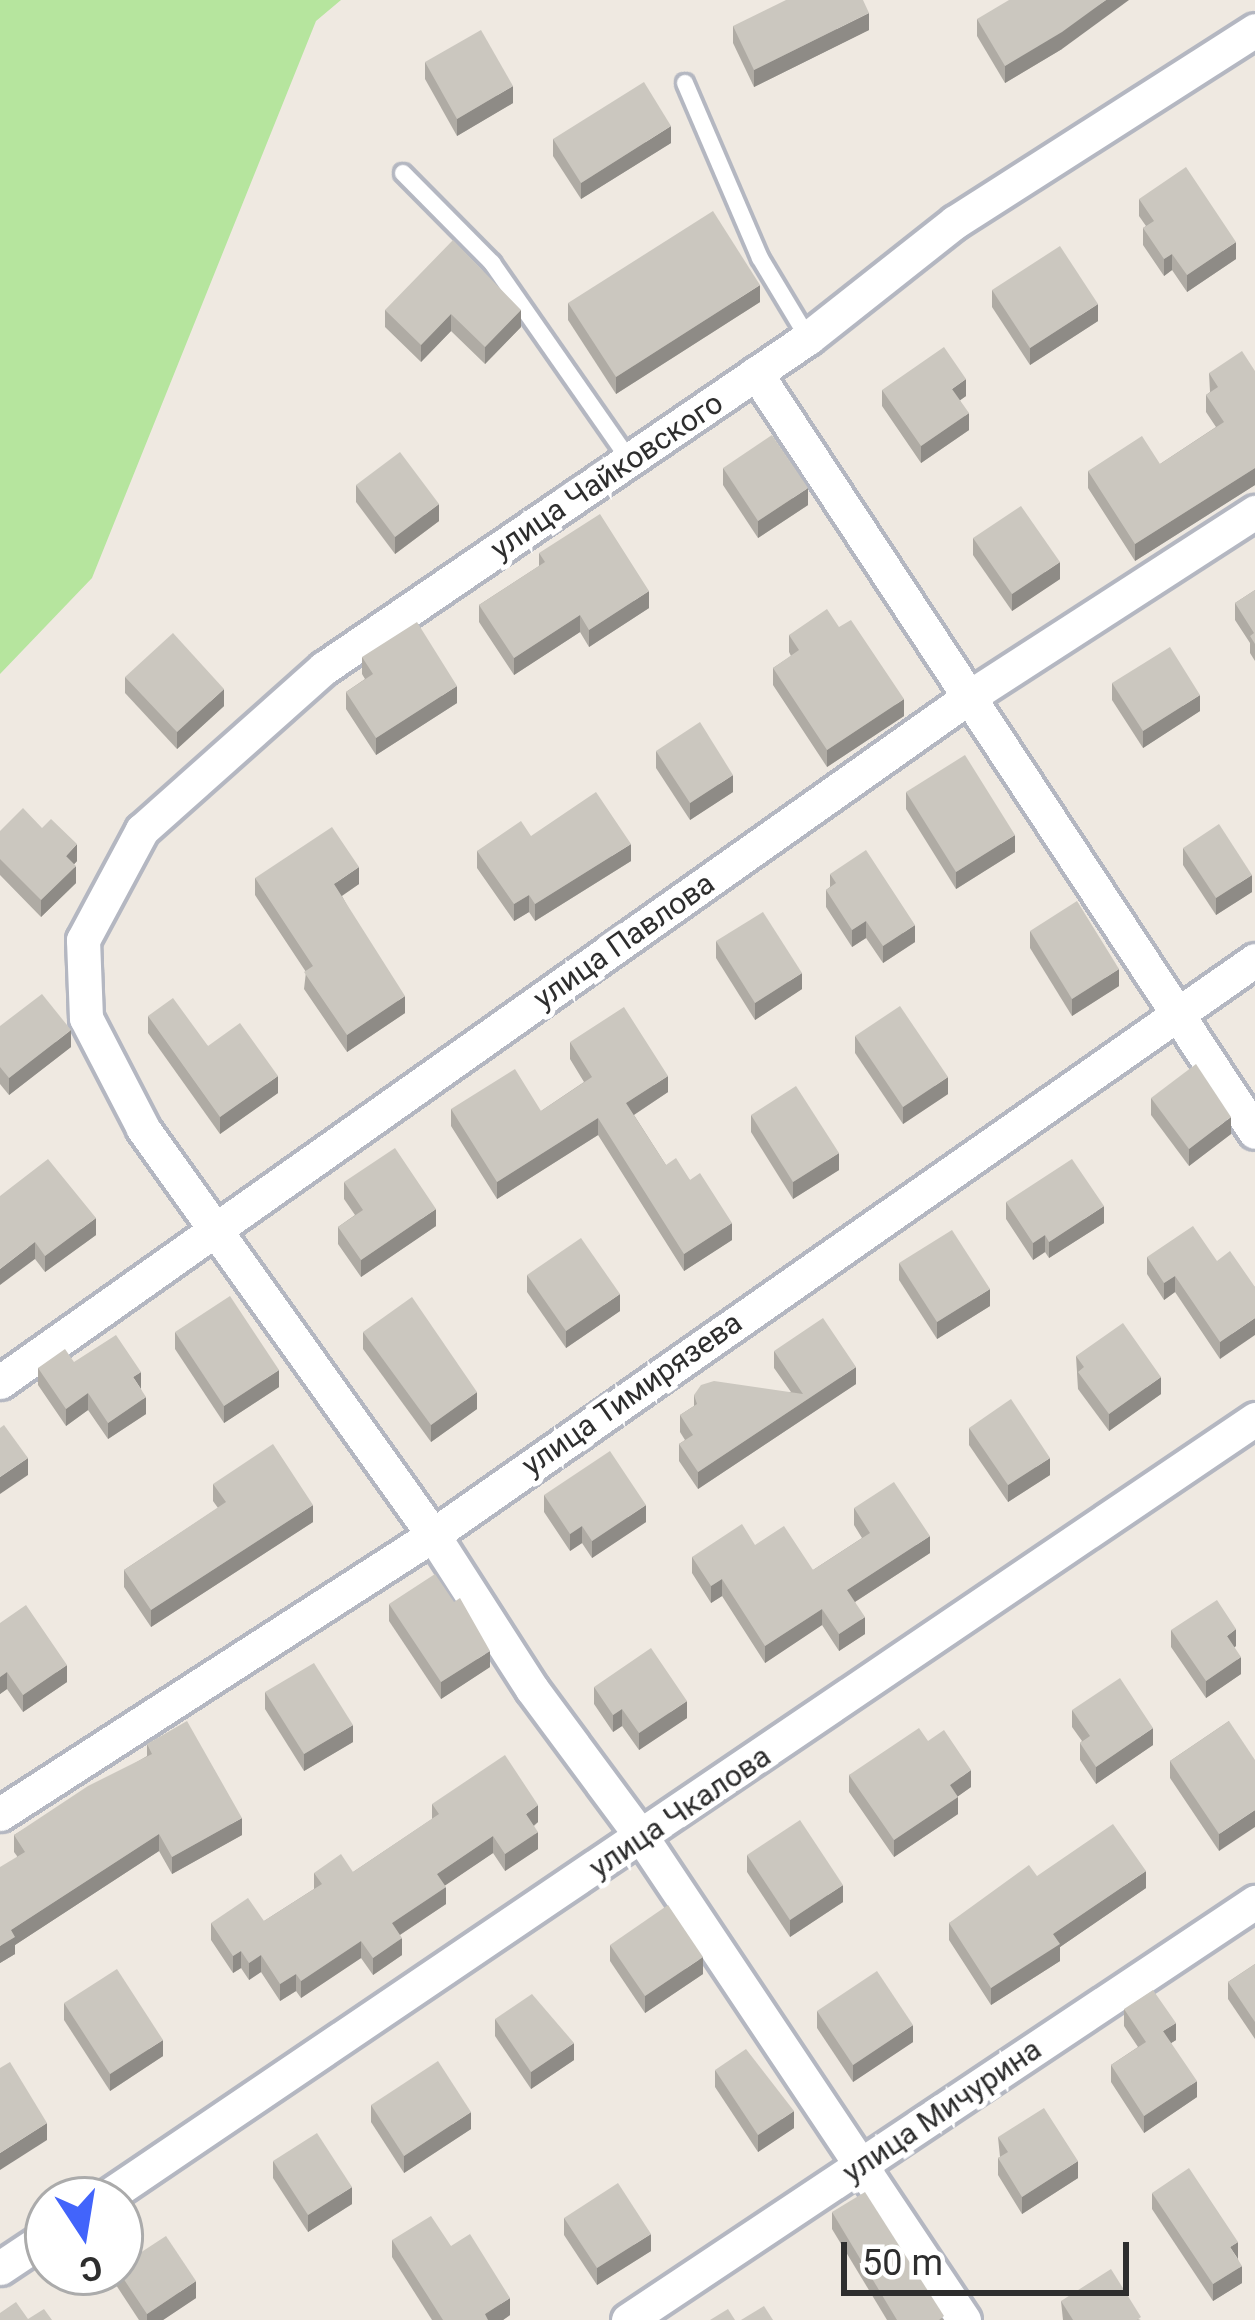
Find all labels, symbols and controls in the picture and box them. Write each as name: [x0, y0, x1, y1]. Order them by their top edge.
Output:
street label: улица Чайковского: [484, 385, 730, 567]
street label: улица Павлова: [527, 865, 721, 1017]
street label: улица Тимирязева: [515, 1304, 749, 1484]
street label: улица Чкалова: [583, 1738, 777, 1886]
street label: улица Мичурина: [836, 2031, 1048, 2191]
north arrow: [24, 2176, 144, 2296]
scale bar: [847, 2218, 1135, 2292]
text: 50 m: [862, 2242, 943, 2284]
text: С: [76, 2247, 106, 2290]

